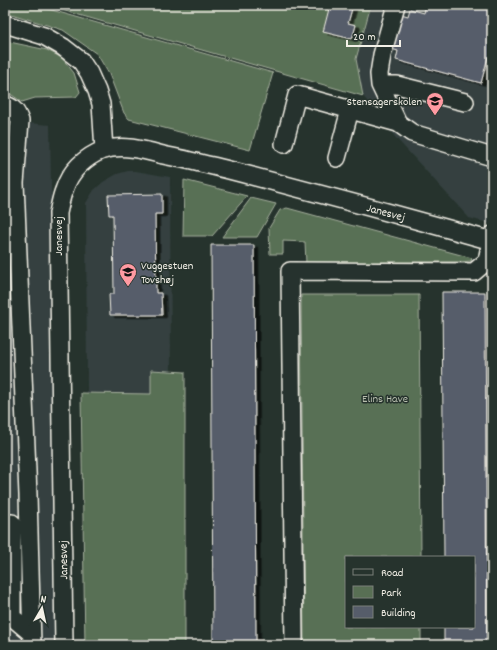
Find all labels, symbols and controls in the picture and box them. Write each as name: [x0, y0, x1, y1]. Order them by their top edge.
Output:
scale bar: [347, 22, 400, 48]
text: 20 m: [353, 29, 376, 46]
school or university icon: Stensagerskolen: [425, 91, 445, 116]
place label: Stensagerskolen: [347, 94, 422, 111]
street label: Janesvej: [364, 200, 407, 227]
street label: Janesvej: [51, 216, 68, 256]
place label: Vuggestuen Tovshøj: [141, 258, 194, 289]
school or university icon: Vuggestuen Tovshøj: [118, 262, 138, 287]
park label: Elins Have: [362, 391, 408, 408]
street label: Janesvej: [56, 540, 73, 580]
legend: [345, 556, 475, 628]
text: Road: [381, 565, 403, 582]
text: Park: [381, 585, 402, 602]
north arrow: [22, 588, 62, 628]
text: N: [39, 592, 48, 609]
text: Building: [381, 605, 416, 622]

